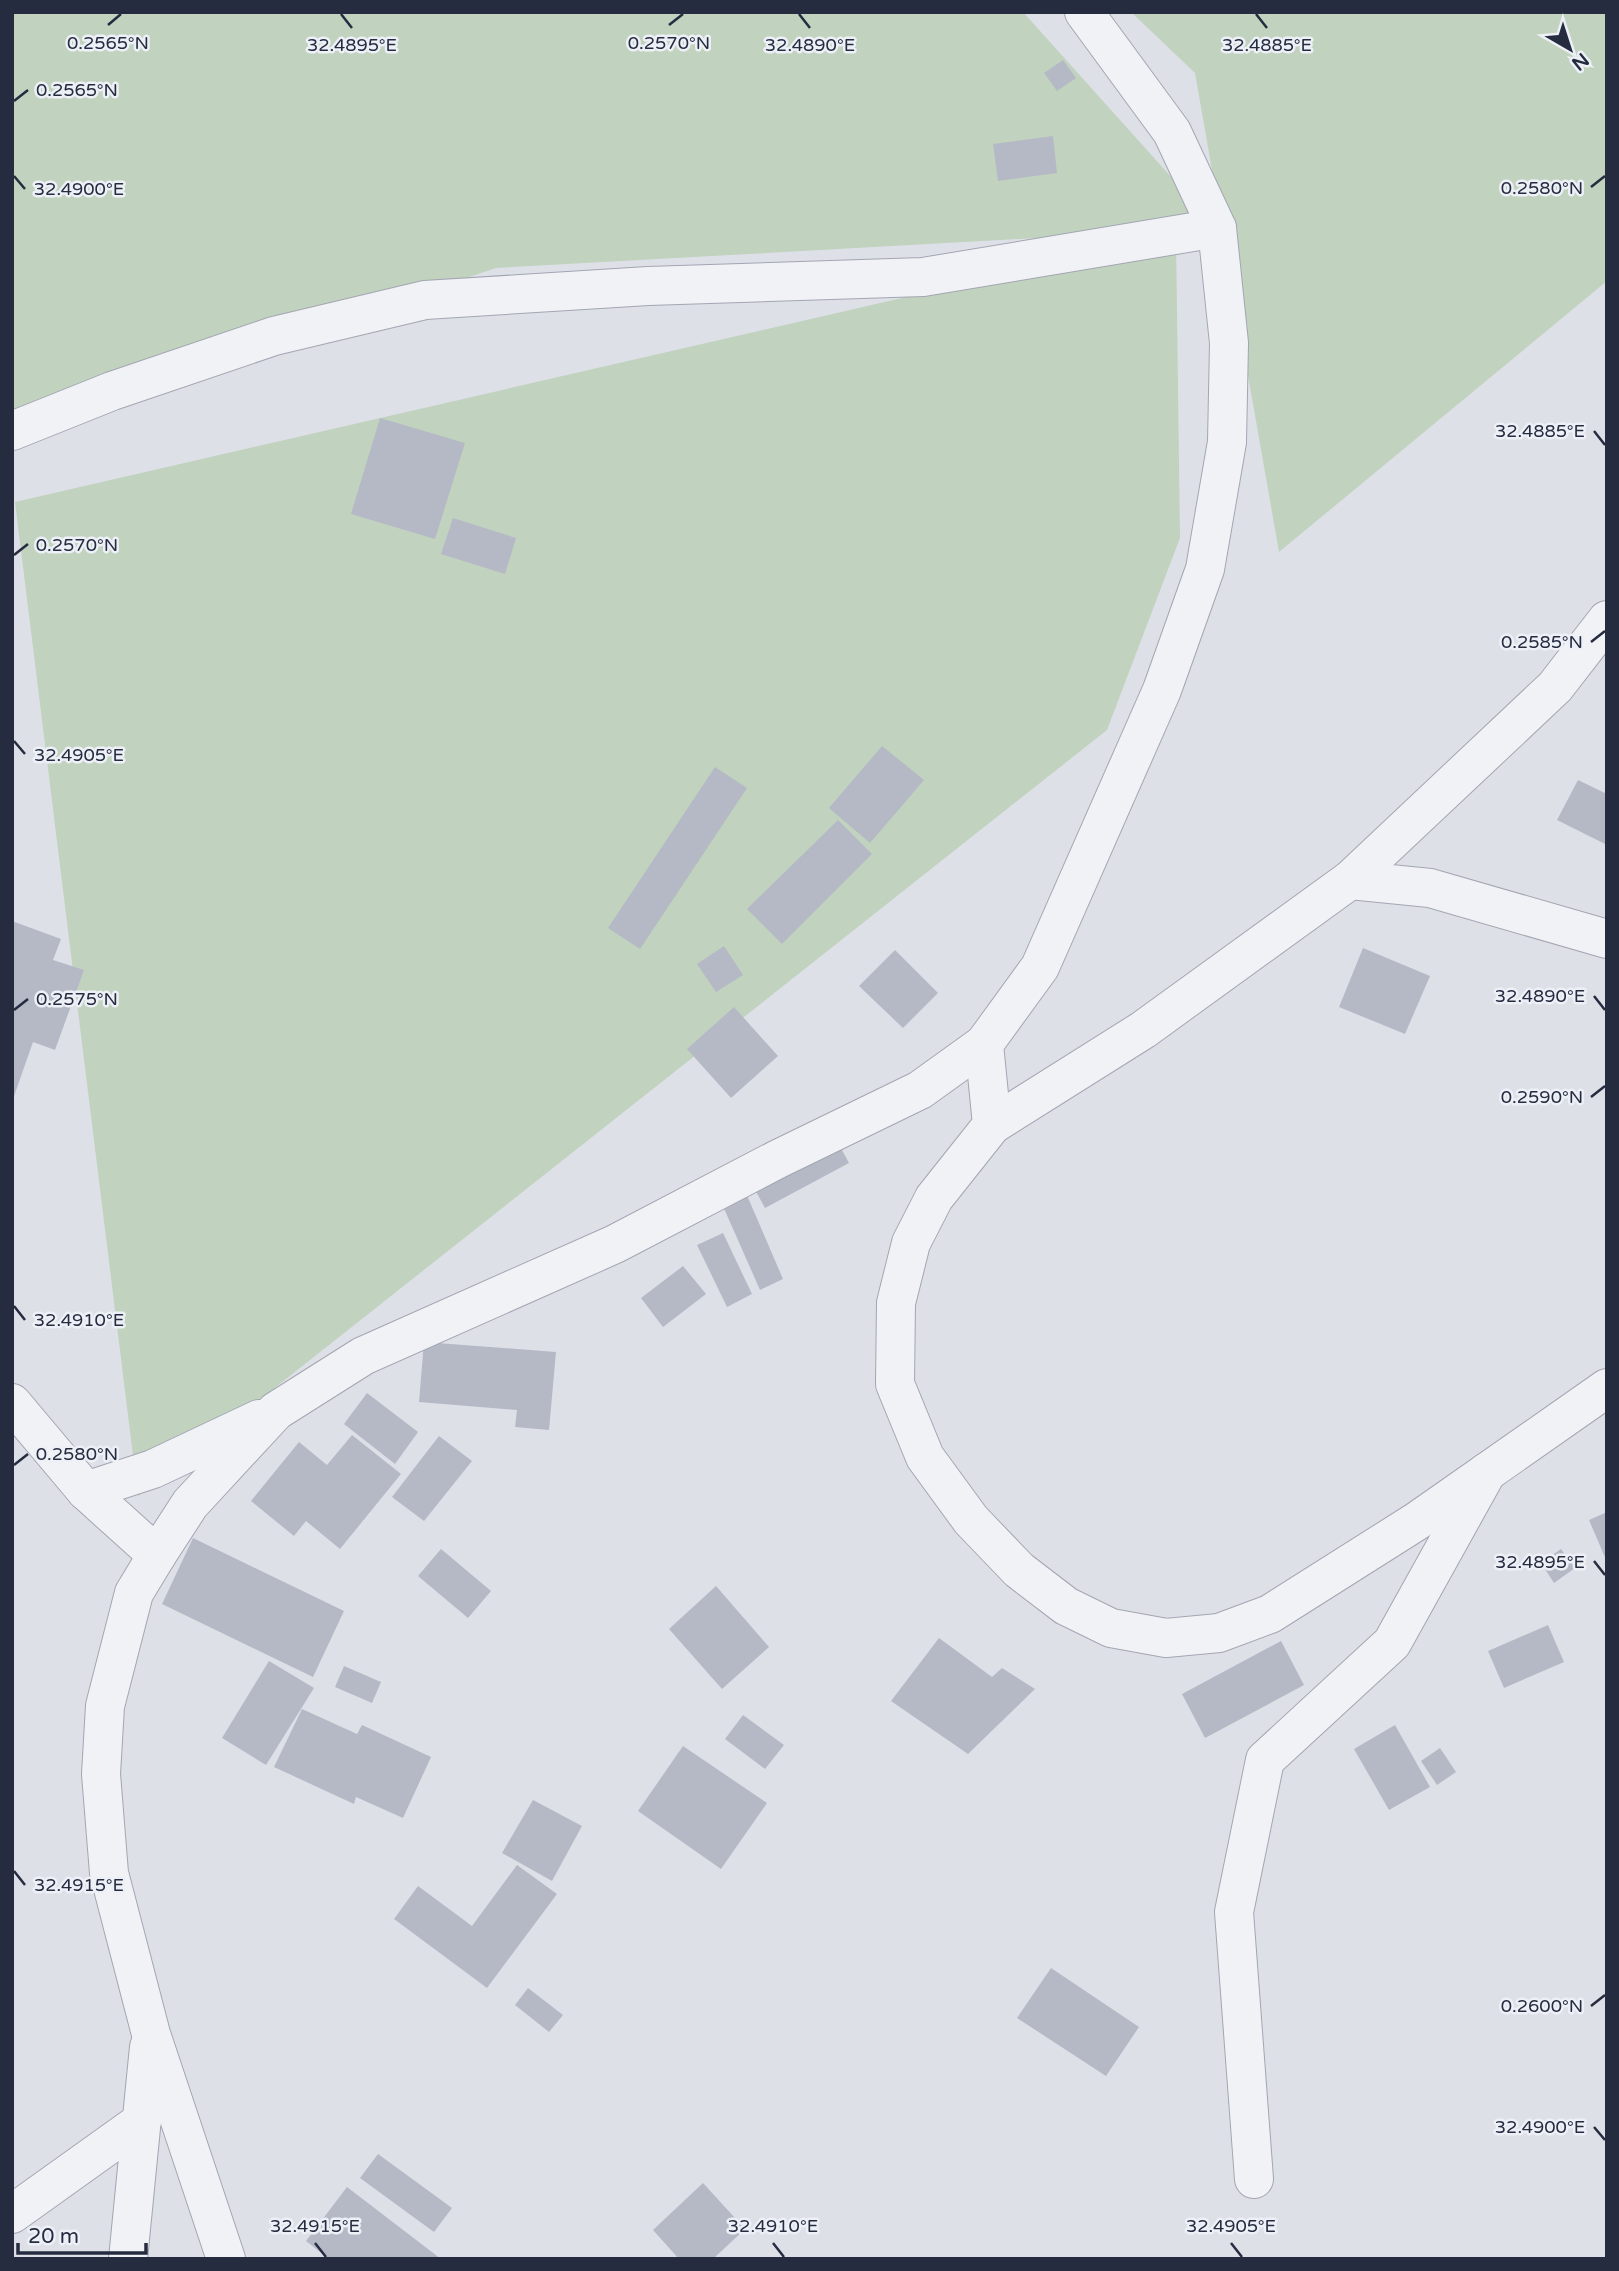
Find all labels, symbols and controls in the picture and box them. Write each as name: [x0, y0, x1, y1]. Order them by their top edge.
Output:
north arrow: [1535, 14, 1605, 84]
text: 0.2565°N: [67, 32, 149, 54]
text: 0.2570°N: [628, 32, 710, 54]
text: 32.4895°E: [307, 34, 397, 56]
text: 32.4890°E: [765, 34, 855, 56]
text: 32.4885°E: [1222, 34, 1312, 56]
text: N: [1567, 48, 1593, 75]
text: 0.2565°N: [36, 79, 118, 101]
text: 0.2580°N: [1501, 177, 1583, 199]
text: 32.4900°E: [34, 178, 124, 200]
text: 32.4885°E: [1495, 420, 1585, 442]
text: 0.2570°N: [36, 534, 118, 556]
text: 0.2585°N: [1501, 631, 1583, 653]
text: 32.4905°E: [34, 744, 124, 766]
text: 32.4890°E: [1495, 985, 1585, 1007]
text: 0.2575°N: [36, 988, 118, 1010]
text: 0.2590°N: [1501, 1086, 1583, 1108]
text: 32.4910°E: [34, 1309, 124, 1331]
text: 0.2580°N: [36, 1443, 118, 1465]
text: 32.4895°E: [1495, 1551, 1585, 1573]
text: 32.4915°E: [34, 1874, 124, 1896]
text: 0.2600°N: [1501, 1995, 1583, 2017]
text: 32.4900°E: [1495, 2116, 1585, 2138]
scale bar: [18, 2212, 145, 2256]
text: 32.4915°E: [270, 2215, 360, 2237]
text: 32.4910°E: [728, 2215, 818, 2237]
text: 32.4905°E: [1186, 2215, 1276, 2237]
text: 20 m: [28, 2224, 79, 2249]

